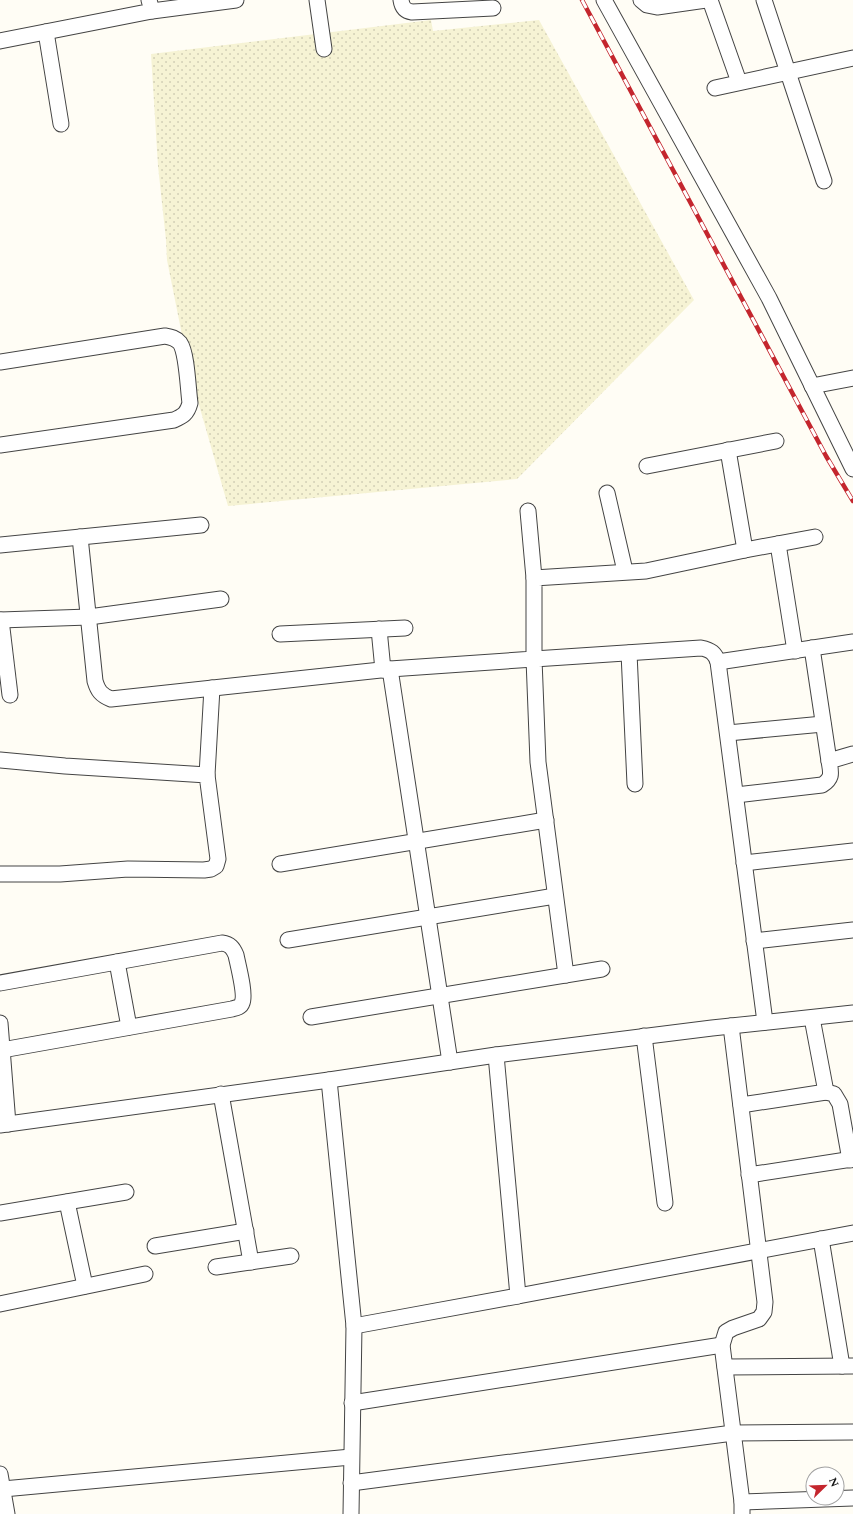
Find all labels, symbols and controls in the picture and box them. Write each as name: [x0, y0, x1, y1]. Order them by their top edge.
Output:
north arrow: [805, 1466, 845, 1506]
text: N: [824, 1475, 843, 1490]

